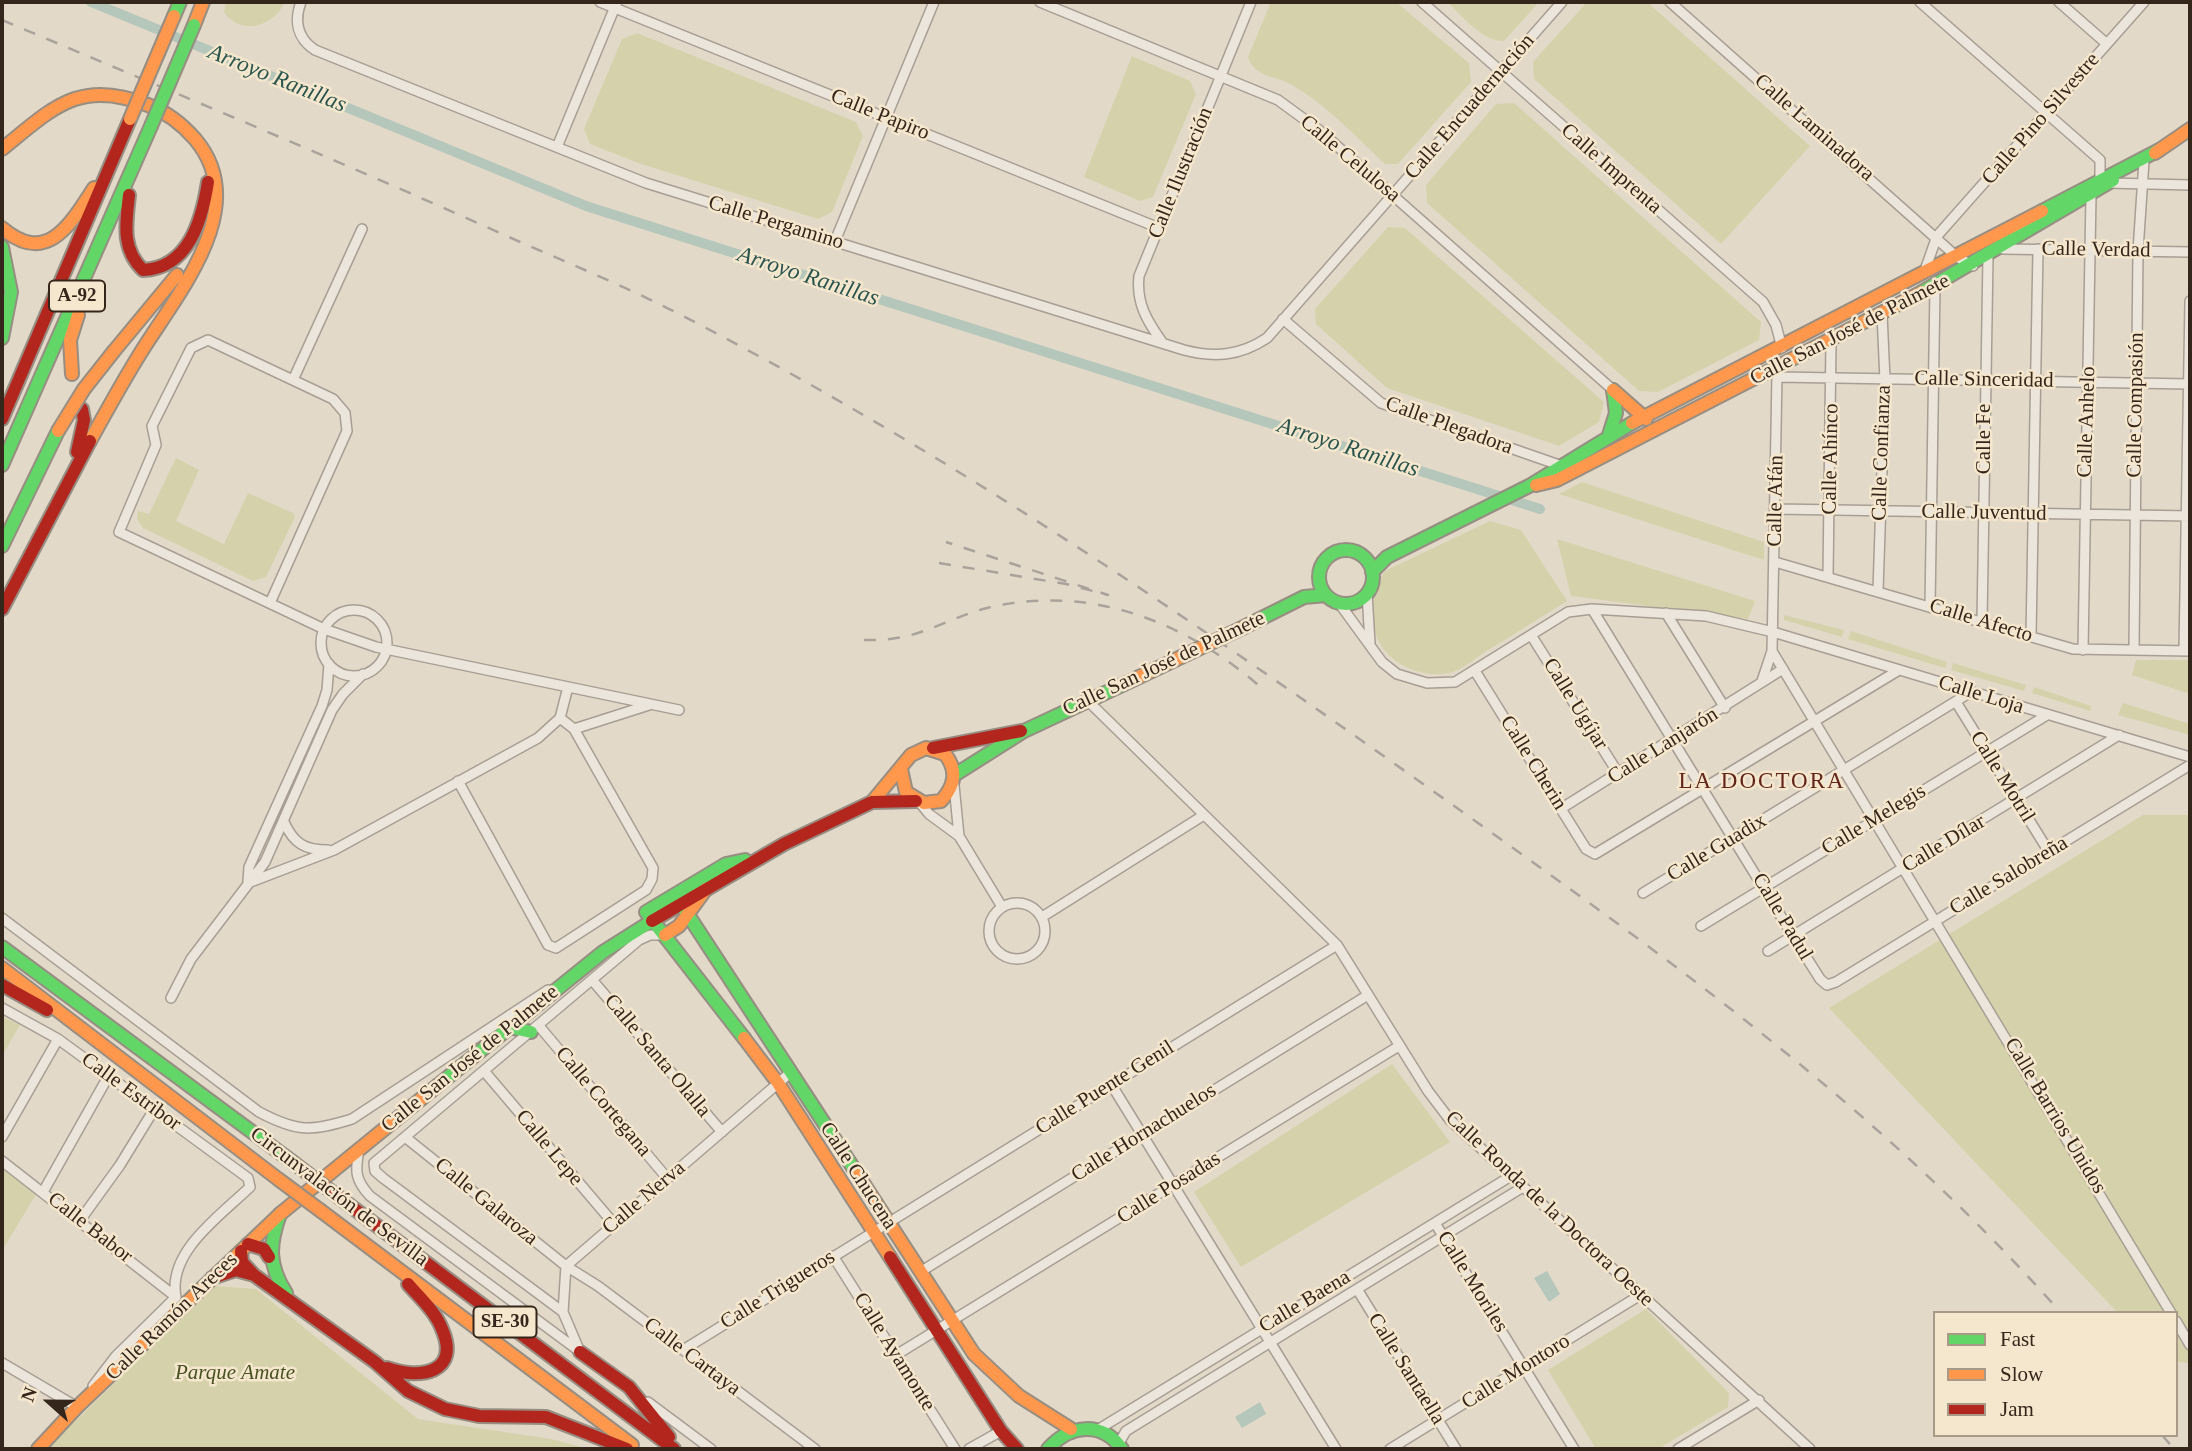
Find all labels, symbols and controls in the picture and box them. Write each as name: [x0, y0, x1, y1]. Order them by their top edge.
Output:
street label: Calle Encuadernación: [1400, 29, 1540, 185]
water label: Arroyo Ranillas: [204, 39, 350, 119]
street label: Calle Pino Silvestre: [1977, 48, 2105, 190]
street label: Calle Laminadora: [1749, 69, 1879, 187]
street label: Calle Papiro: [827, 84, 933, 146]
street label: Calle Ilustración: [1143, 104, 1219, 242]
street label: Calle Celulosa: [1295, 110, 1405, 208]
street label: Calle Imprenta: [1555, 118, 1667, 220]
street label: Calle Pergamino: [705, 190, 847, 256]
street label: Calle Verdad: [2041, 236, 2151, 264]
water label: Arroyo Ranillas: [734, 241, 882, 313]
street label: Calle San José de Palmete: [1746, 269, 1954, 391]
road number: A-92: [49, 280, 105, 312]
street label: Calle Compasión: [2122, 332, 2150, 478]
street label: Calle Sinceridad: [1914, 366, 2054, 394]
street label: Calle Anhelo: [2072, 366, 2102, 478]
street label: Calle Confianza: [1867, 385, 1897, 521]
street label: Calle Plegadora: [1382, 391, 1516, 461]
street label: Calle Ahínco: [1817, 403, 1845, 515]
street label: Calle Fe: [1971, 404, 1997, 474]
water label: Arroyo Ranillas: [1274, 412, 1422, 484]
street label: Calle Afán: [1763, 455, 1789, 547]
street label: Calle Juventud: [1921, 499, 2047, 527]
street label: Calle Afecto: [1926, 593, 2036, 649]
street label: Calle San José de Palmete: [1059, 606, 1269, 722]
street label: Calle Ugíjar: [1537, 654, 1613, 754]
street label: Calle Loja: [1935, 670, 2027, 720]
street label: Calle Lanjarón: [1603, 702, 1723, 790]
street label: Calle Cherin: [1494, 711, 1572, 815]
street label: Calle Motril: [1964, 727, 2040, 827]
district label: LA DOCTORA: [1680, 768, 1844, 796]
street label: Calle Melegis: [1817, 779, 1931, 861]
street label: Calle Guadix: [1663, 809, 1771, 887]
street label: Calle Dílar: [1898, 809, 1990, 879]
street label: Calle Salobreña: [1945, 831, 2073, 921]
street label: Calle Padul: [1746, 869, 1818, 965]
street label: Calle San José de Palmete: [376, 980, 564, 1138]
street label: Calle Santa Olalla: [598, 989, 716, 1123]
street label: Calle Barrios Unidos: [1999, 1034, 2111, 1198]
street label: Calle Puente Genil: [1031, 1035, 1179, 1141]
street label: Calle Cortegana: [550, 1042, 656, 1162]
street label: Calle Estribor: [76, 1047, 186, 1137]
street label: Calle Hornachuelos: [1067, 1078, 1221, 1188]
street label: Calle Lepe: [510, 1105, 588, 1191]
street label: Calle Ronda de la Doctora Oeste: [1440, 1106, 1658, 1312]
street label: Calle Chucena: [814, 1118, 902, 1234]
street label: Circunvalación de Sevilla: [245, 1122, 433, 1272]
street label: Calle Posadas: [1113, 1146, 1225, 1230]
street label: Calle Galaroza: [429, 1153, 543, 1251]
street label: Calle Nerva: [597, 1156, 691, 1240]
street label: Calle Babor: [42, 1187, 138, 1269]
street label: Calle Moriles: [1431, 1227, 1513, 1337]
street label: Calle Trigueros: [716, 1245, 840, 1335]
street label: Calle Ramón Areces: [101, 1248, 243, 1386]
street label: Calle Baena: [1255, 1265, 1355, 1339]
street label: Calle Ayamonte: [848, 1288, 940, 1416]
road number: SE-30: [474, 1306, 536, 1338]
street label: Calle Santaella: [1362, 1309, 1450, 1429]
legend: [1933, 1311, 2178, 1437]
street label: Calle Cartaya: [639, 1312, 745, 1402]
text: Fast: [2000, 1327, 2035, 1351]
street label: Calle Montoro: [1457, 1329, 1575, 1415]
park label: Parque Amate: [175, 1360, 295, 1386]
text: Slow: [2000, 1362, 2043, 1386]
north arrow: [14, 1367, 84, 1437]
text: N: [17, 1384, 41, 1404]
text: Jam: [2000, 1397, 2034, 1421]

